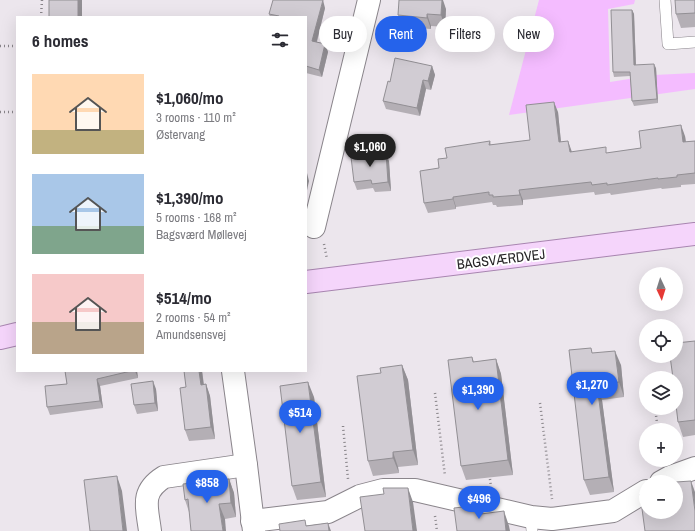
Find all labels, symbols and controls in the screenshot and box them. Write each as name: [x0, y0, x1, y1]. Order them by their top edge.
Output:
chip: Buy: [319, 16, 367, 52]
chip: Rent: [375, 16, 427, 52]
chip: Filters: [435, 16, 495, 52]
chip: New: [503, 16, 554, 52]
text: 6 homes: [32, 29, 89, 52]
icon: filters: [269, 29, 291, 51]
text: $1,060/mo: [156, 86, 223, 109]
icon: home: [64, 90, 112, 138]
text: 3 rooms · 110 m²: [156, 109, 236, 126]
text: Østervang: [156, 126, 205, 143]
pin: $1,060: [337, 134, 403, 168]
text: $1,060: [354, 138, 386, 155]
text: $1,390/mo: [156, 186, 223, 209]
icon: home: [64, 190, 112, 238]
text: 5 rooms · 168 m²: [156, 209, 237, 226]
text: Bagsværd Møllevej: [156, 226, 247, 243]
street label: BAGSVÆRDVEJ: [456, 245, 546, 273]
north arrow: [639, 267, 683, 311]
map controls: [639, 267, 683, 519]
text: $514/mo: [156, 286, 212, 309]
icon: home: [64, 290, 112, 338]
text: 2 rooms · 54 m²: [156, 309, 231, 326]
button: locate: [639, 319, 683, 363]
text: Amundsensvej: [156, 326, 226, 343]
button: layers: [639, 371, 683, 415]
pin: $1,270: [559, 372, 625, 406]
text: $1,270: [576, 376, 608, 393]
pin: $1,390: [445, 377, 511, 411]
text: $1,390: [462, 381, 494, 398]
pin: $514: [276, 400, 324, 434]
text: $514: [288, 404, 312, 421]
button: +: [639, 423, 683, 467]
pin: $858: [183, 470, 231, 504]
text: $858: [195, 474, 219, 491]
button: −: [639, 475, 683, 519]
pin: $496: [455, 486, 503, 520]
text: $496: [467, 490, 491, 507]

